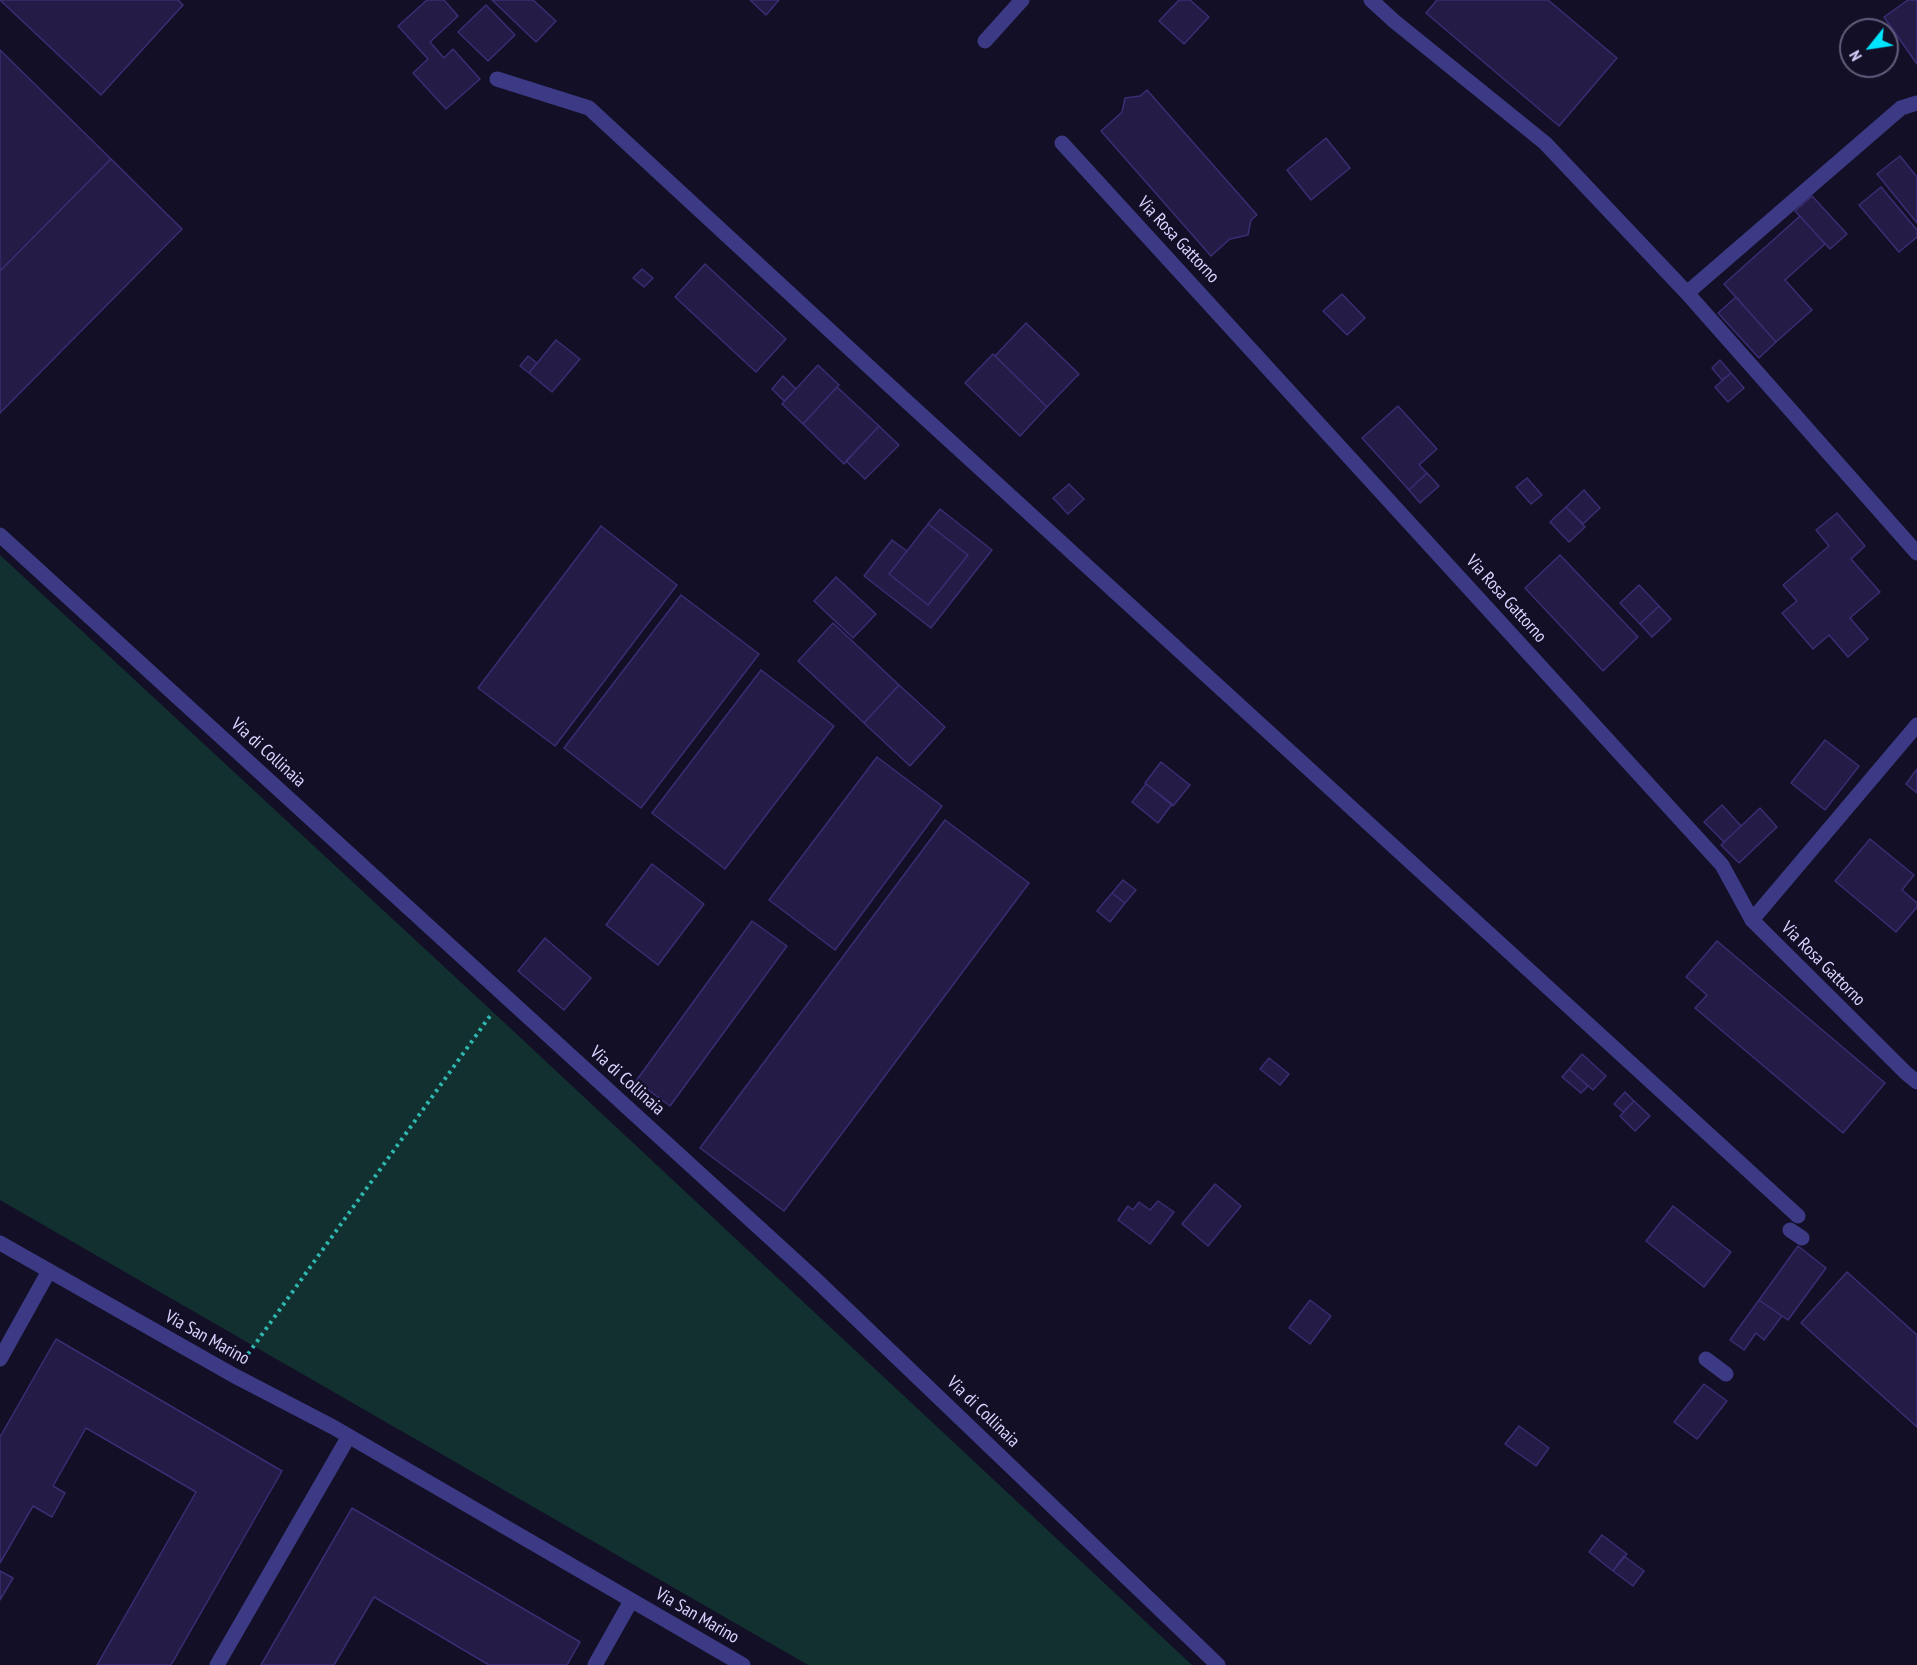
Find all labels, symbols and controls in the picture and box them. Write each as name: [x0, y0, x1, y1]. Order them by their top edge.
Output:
north arrow: [1839, 18, 1899, 78]
text: N: [1844, 47, 1866, 65]
street label: Via Rosa Gattorno: [1133, 192, 1223, 288]
street label: Via Rosa Gattorno: [1461, 551, 1551, 647]
street label: Via di Collinaia: [226, 714, 310, 792]
street label: Via Rosa Gattorno: [1776, 917, 1870, 1011]
street label: Via di Collinaia: [585, 1042, 669, 1120]
street label: Via San Marino: [161, 1306, 253, 1370]
street label: Via di Collinaia: [942, 1372, 1024, 1452]
street label: Via San Marino: [651, 1583, 743, 1649]

